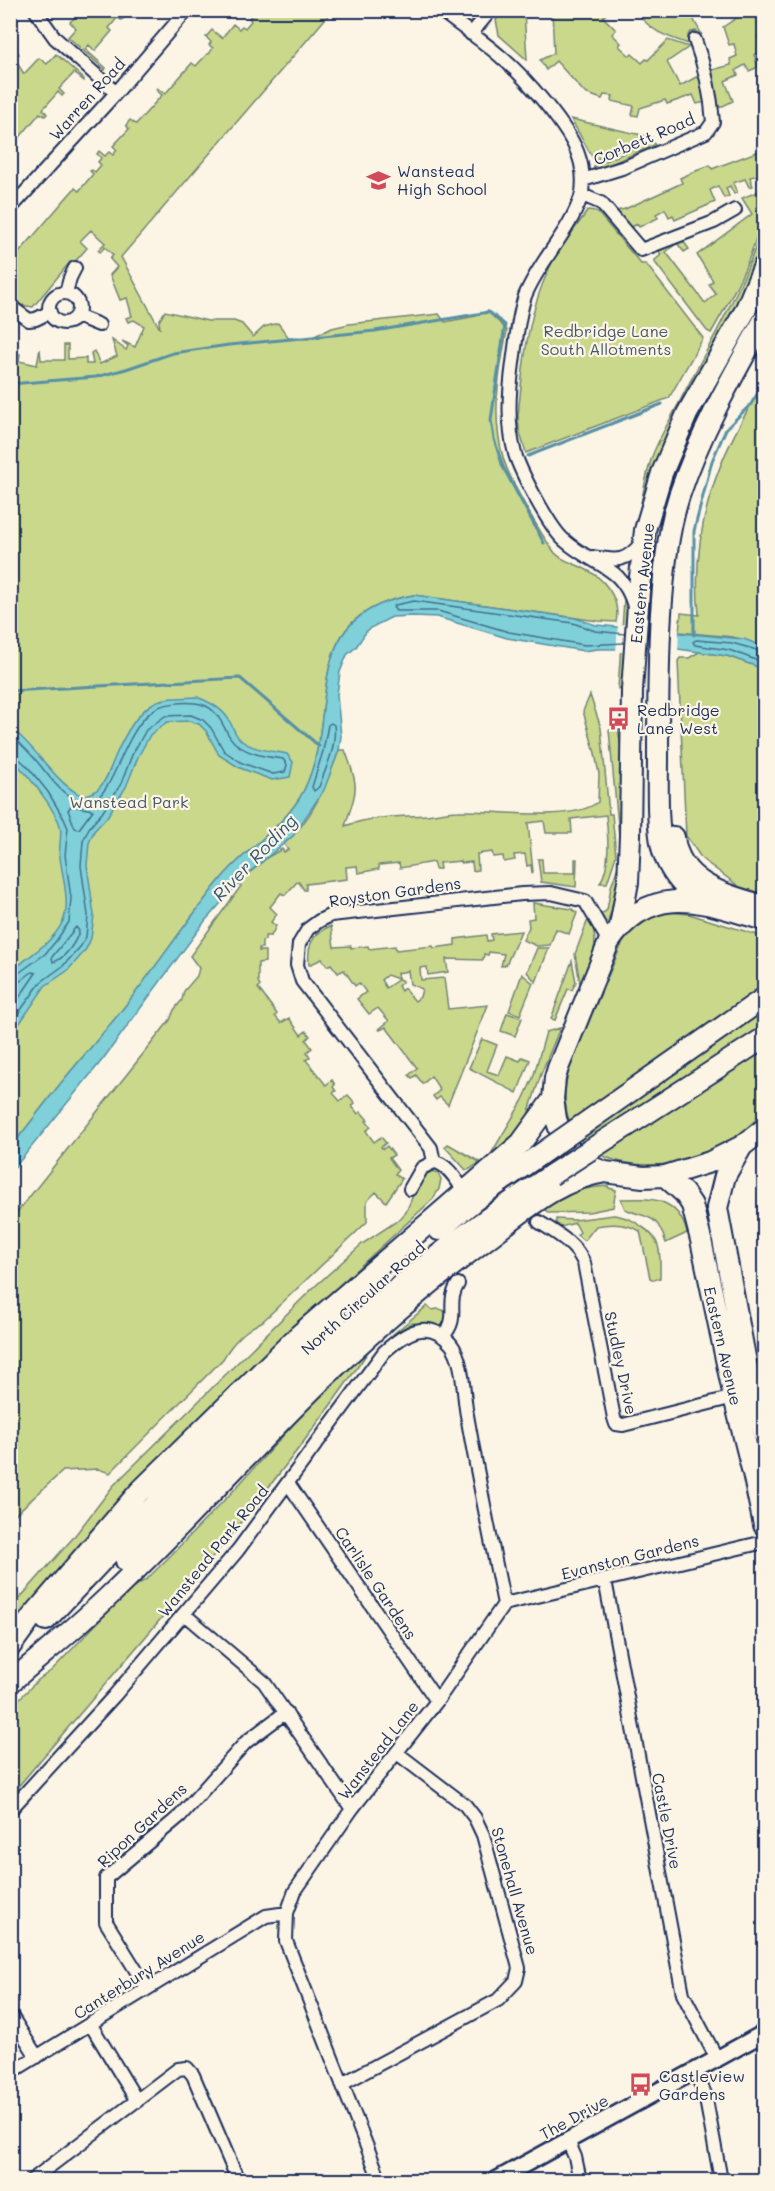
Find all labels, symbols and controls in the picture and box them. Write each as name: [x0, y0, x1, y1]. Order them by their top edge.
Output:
street label: Warren Road: [44, 53, 129, 144]
street label: Corbett Road: [590, 108, 698, 169]
place label: Wanstead High School: [397, 160, 487, 199]
school or university icon: Wanstead High School: [366, 167, 392, 193]
park label: Redbridge Lane South Allotments: [541, 320, 671, 359]
street label: Eastern Avenue: [625, 522, 658, 644]
place label: Redbridge Lane West: [637, 699, 720, 738]
bus stop icon: Redbridge Lane West: [606, 706, 632, 732]
park label: Wanstead Park: [69, 791, 189, 812]
water label: River Roding: [207, 809, 302, 906]
street label: Royston Gardens: [328, 872, 462, 911]
street label: North Circular Road: [296, 1236, 429, 1359]
street label: Eastern Avenue: [700, 1284, 747, 1407]
street label: Studley Drive: [600, 1310, 643, 1416]
street label: Wanstead Park Road: [153, 1480, 272, 1621]
street label: Carlisle Gardens: [331, 1522, 422, 1643]
street label: Evanston Gardens: [559, 1529, 701, 1584]
street label: Wanstead Lane: [332, 1696, 423, 1803]
street label: Castle Drive: [648, 1771, 687, 1871]
street label: Ripon Gardens: [92, 1778, 191, 1872]
street label: Stonehall Avenue: [487, 1825, 544, 1957]
street label: Canterbury Avenue: [69, 1926, 208, 2024]
place label: Castleview Gardens: [659, 2065, 745, 2104]
bus stop icon: Castleview Gardens: [628, 2072, 654, 2098]
street label: The Drive: [536, 2089, 612, 2144]

